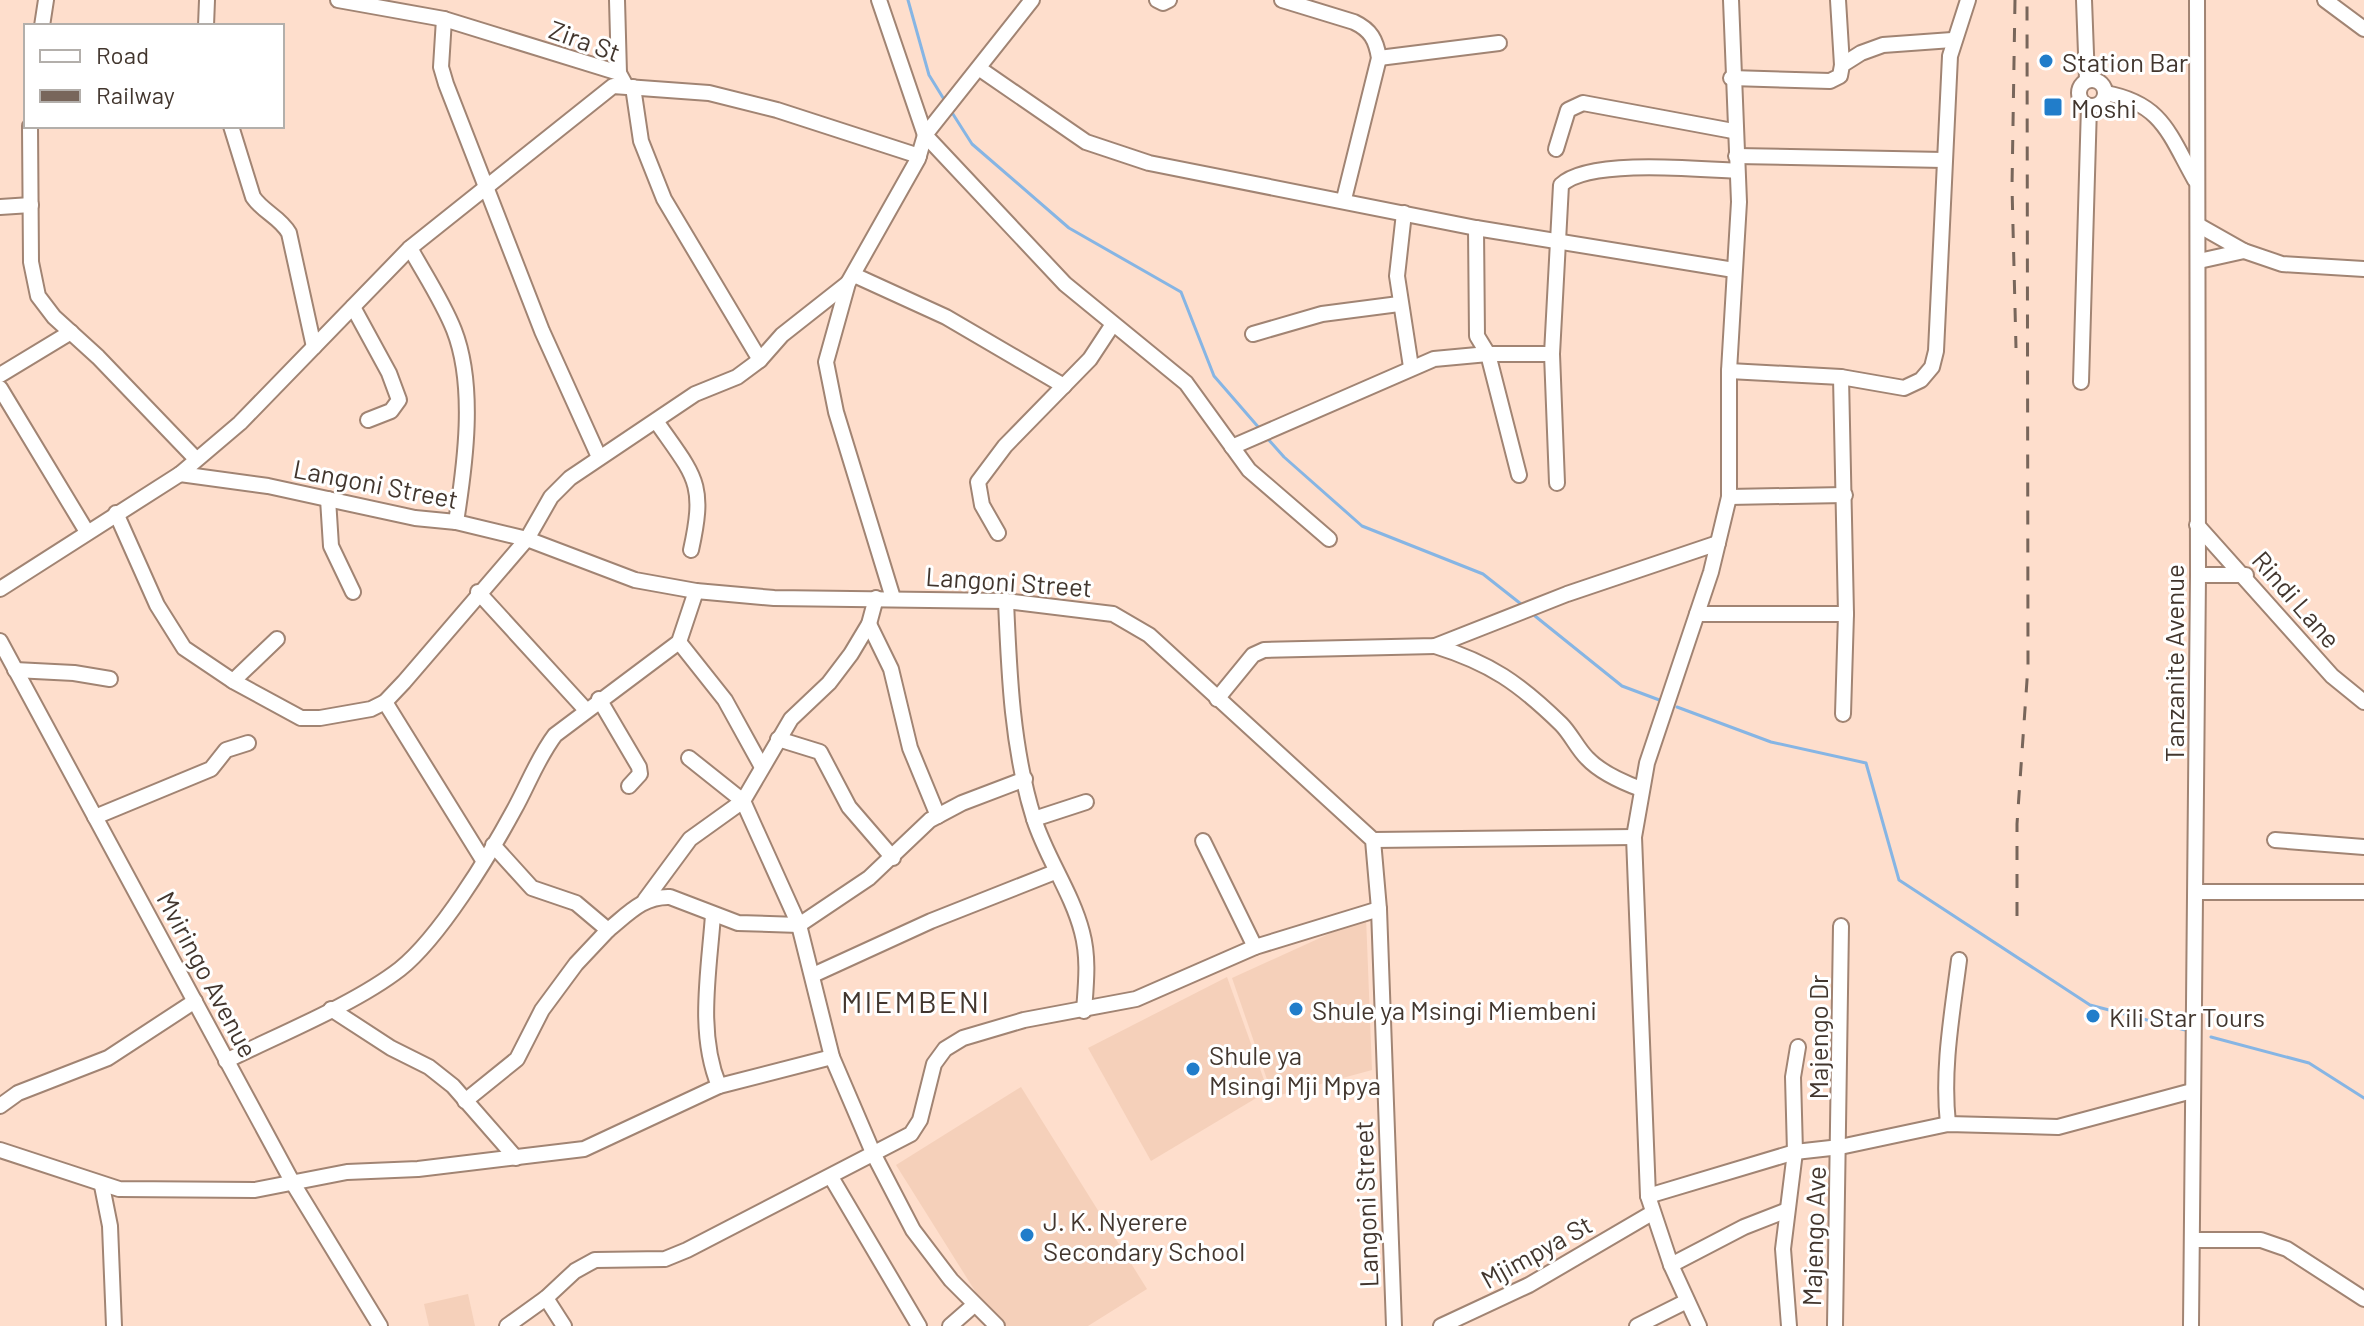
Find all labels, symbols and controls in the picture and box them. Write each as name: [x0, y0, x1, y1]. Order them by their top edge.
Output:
street label: Zira St: [545, 13, 625, 67]
legend: [24, 24, 284, 128]
text: Road: [96, 40, 149, 69]
place label: Station Bar: [2062, 46, 2189, 77]
marker: Station Bar: [2037, 52, 2055, 70]
text: Railway: [96, 80, 175, 109]
place label: Moshi: [2071, 92, 2137, 123]
marker: Moshi: [2042, 96, 2064, 118]
street label: Langoni Street: [291, 452, 461, 514]
street label: Rindi Lane: [2247, 544, 2347, 654]
street label: Langoni Street: [925, 560, 1093, 602]
street label: Tanzanite Avenue: [2158, 564, 2189, 762]
street label: Mviringo Avenue: [151, 886, 265, 1062]
street label: Majengo Dr: [1802, 974, 1833, 1099]
district label: MIEMBENI: [841, 983, 991, 1019]
place label: Shule ya Msingi Miembeni: [1312, 994, 1597, 1025]
marker: Shule ya Msingi Miembeni: [1287, 1000, 1305, 1018]
place label: Kili Star Tours: [2109, 1001, 2265, 1032]
marker: Kili Star Tours: [2084, 1007, 2102, 1025]
place label: Shule ya Msingi Mji Mpya: [1209, 1039, 1381, 1100]
marker: Shule ya Msingi Mji Mpya: [1184, 1060, 1202, 1078]
street label: Langoni Street: [1347, 1120, 1383, 1288]
street label: Majengo Ave: [1795, 1165, 1831, 1307]
place label: J. K. Nyerere Secondary School: [1043, 1205, 1245, 1266]
street label: Mjimpya St: [1475, 1208, 1597, 1294]
marker: J. K. Nyerere Secondary School: [1018, 1226, 1036, 1244]

